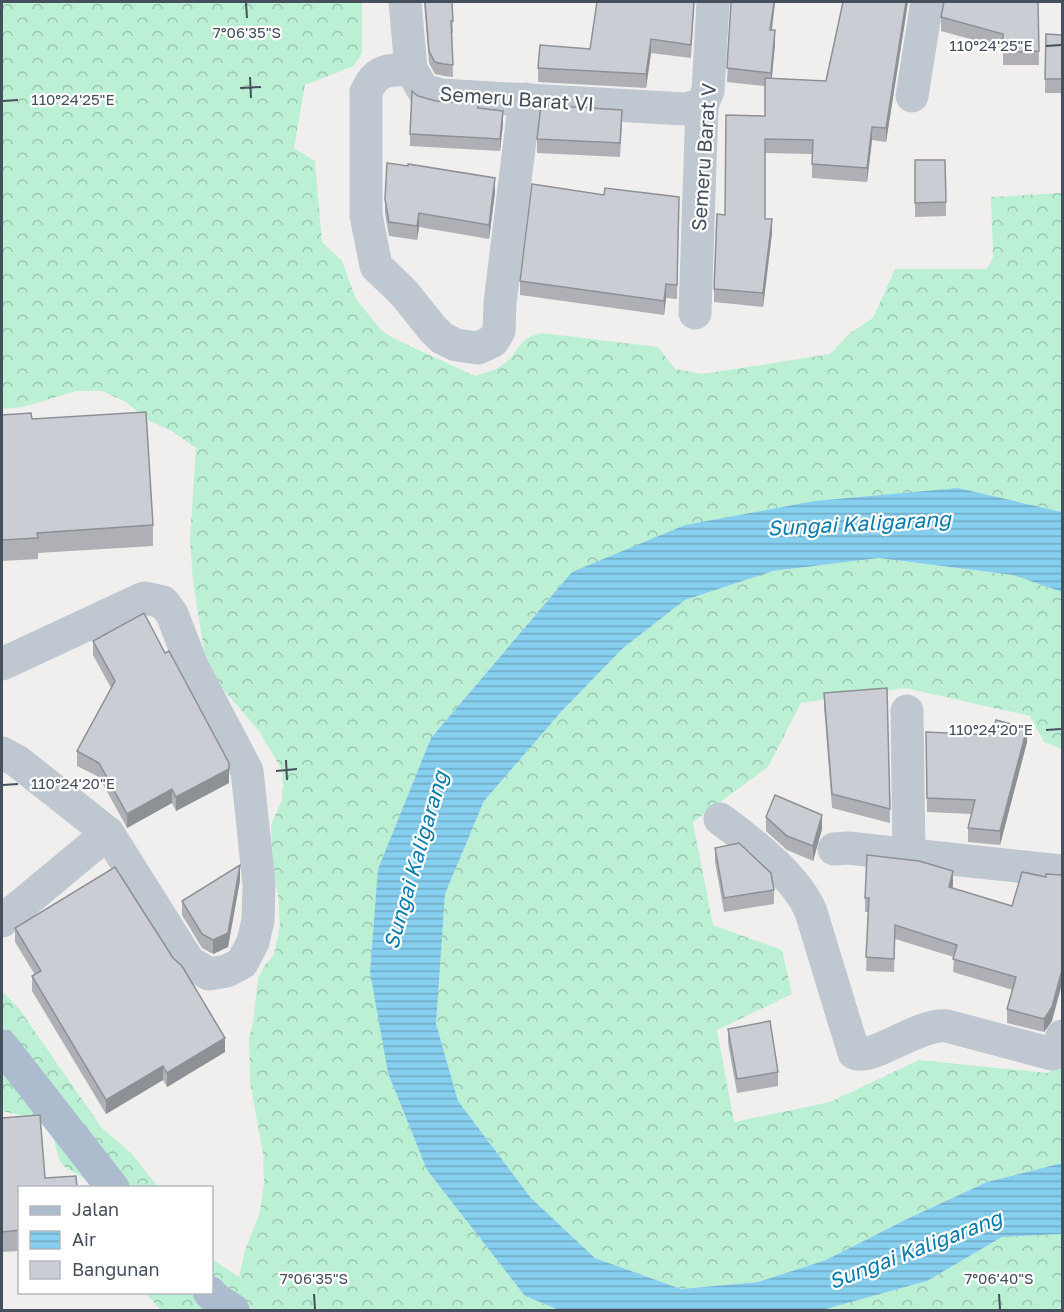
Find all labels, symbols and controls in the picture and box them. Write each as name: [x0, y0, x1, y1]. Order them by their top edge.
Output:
text: 7°06'35"S: [213, 23, 281, 41]
text: 110°24'25"E: [949, 36, 1033, 54]
street label: Semeru Barat VI: [439, 81, 595, 115]
street label: Semeru Barat V: [686, 82, 720, 232]
text: 110°24'25"E: [31, 90, 115, 108]
water label: Sungai Kaligarang: [767, 505, 953, 541]
text: 110°24'20"E: [949, 720, 1033, 738]
water label: Sungai Kaligarang: [377, 766, 453, 952]
text: 110°24'20"E: [31, 774, 115, 792]
legend: [18, 1186, 213, 1294]
text: Jalan: [72, 1198, 119, 1220]
water label: Sungai Kaligarang: [825, 1203, 1007, 1294]
text: Air: [72, 1228, 96, 1250]
text: Bangunan: [72, 1258, 160, 1280]
text: 7°06'35"S: [280, 1269, 348, 1287]
text: 7°06'40"S: [964, 1269, 1034, 1287]

